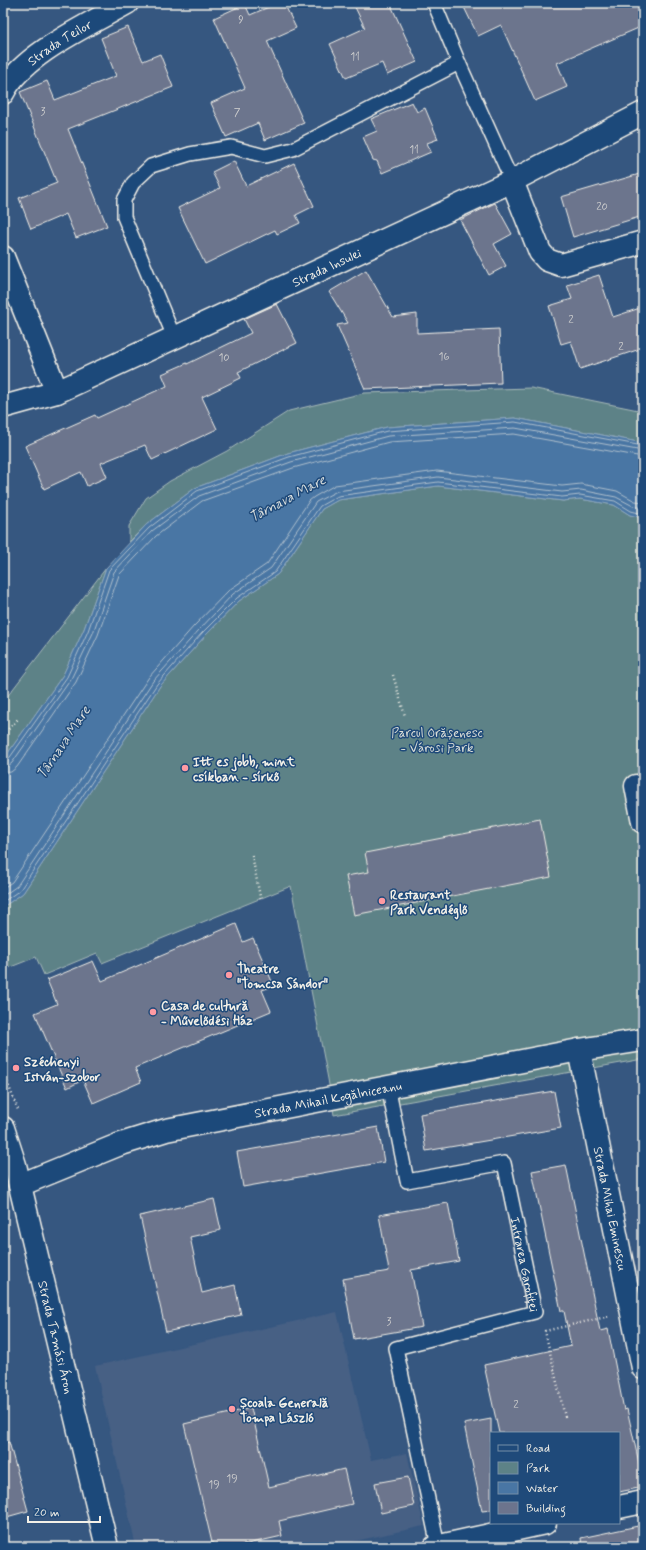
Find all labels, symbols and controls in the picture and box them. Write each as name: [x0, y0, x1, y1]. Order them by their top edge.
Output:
house number: 9: [238, 13, 244, 27]
street label: Strada Teilor: [25, 16, 96, 70]
house number: 11: [350, 50, 360, 64]
house number: 3: [41, 105, 46, 119]
house number: 7: [234, 106, 241, 120]
house number: 11: [409, 143, 419, 157]
house number: 20: [596, 200, 608, 214]
street label: Strada Insulei: [290, 245, 364, 292]
house number: 2: [568, 313, 574, 327]
house number: 2: [618, 340, 624, 354]
house number: 16: [439, 350, 450, 364]
house number: 10: [218, 351, 230, 365]
water label: Târnava Mare: [246, 471, 330, 527]
water label: Târnava Mare: [33, 702, 95, 783]
park label: Parcul Orășenesc - Városi Park: [391, 725, 483, 757]
place label: Itt es jobb, mint csíkban - sírkő: [193, 754, 295, 786]
marker: Itt es jobb, mint csíkban - sírkő: [180, 763, 190, 773]
place label: Restaurant Park Vendéglő: [390, 887, 468, 920]
marker: Restaurant Park Vendéglő: [377, 896, 387, 906]
place label: Theatre "Tomcsa Sándor": [237, 961, 328, 993]
marker: Theatre "Tomcsa Sándor": [224, 970, 234, 980]
place label: Casa de cultură - Művelődési Ház: [161, 998, 253, 1030]
marker: Casa de cultură - Művelődési Ház: [148, 1007, 158, 1017]
place label: Széchenyi István-szobor: [24, 1054, 101, 1086]
marker: Széchenyi István-szobor: [11, 1063, 21, 1073]
street label: Strada Mihail Kogălniceanu: [253, 1078, 403, 1123]
street label: Strada Mihai Eminescu: [589, 1145, 630, 1273]
street label: Intrarea Garofiței: [505, 1216, 542, 1314]
street label: Strada Tamási Áron: [33, 1279, 77, 1396]
house number: 3: [387, 1315, 392, 1329]
place label: Școala Generală Tompa László: [240, 1395, 329, 1427]
house number: 2: [513, 1398, 519, 1412]
marker: Școala Generală Tompa László: [227, 1404, 237, 1414]
legend: [490, 1432, 620, 1524]
text: Road: [526, 1441, 550, 1457]
text: Park: [526, 1461, 550, 1477]
house number: 19: [226, 1472, 238, 1486]
house number: 19: [208, 1478, 220, 1492]
text: Water: [526, 1481, 558, 1497]
scale bar: [28, 1498, 100, 1524]
text: Building: [526, 1501, 566, 1518]
text: 20 m: [34, 1505, 60, 1521]

